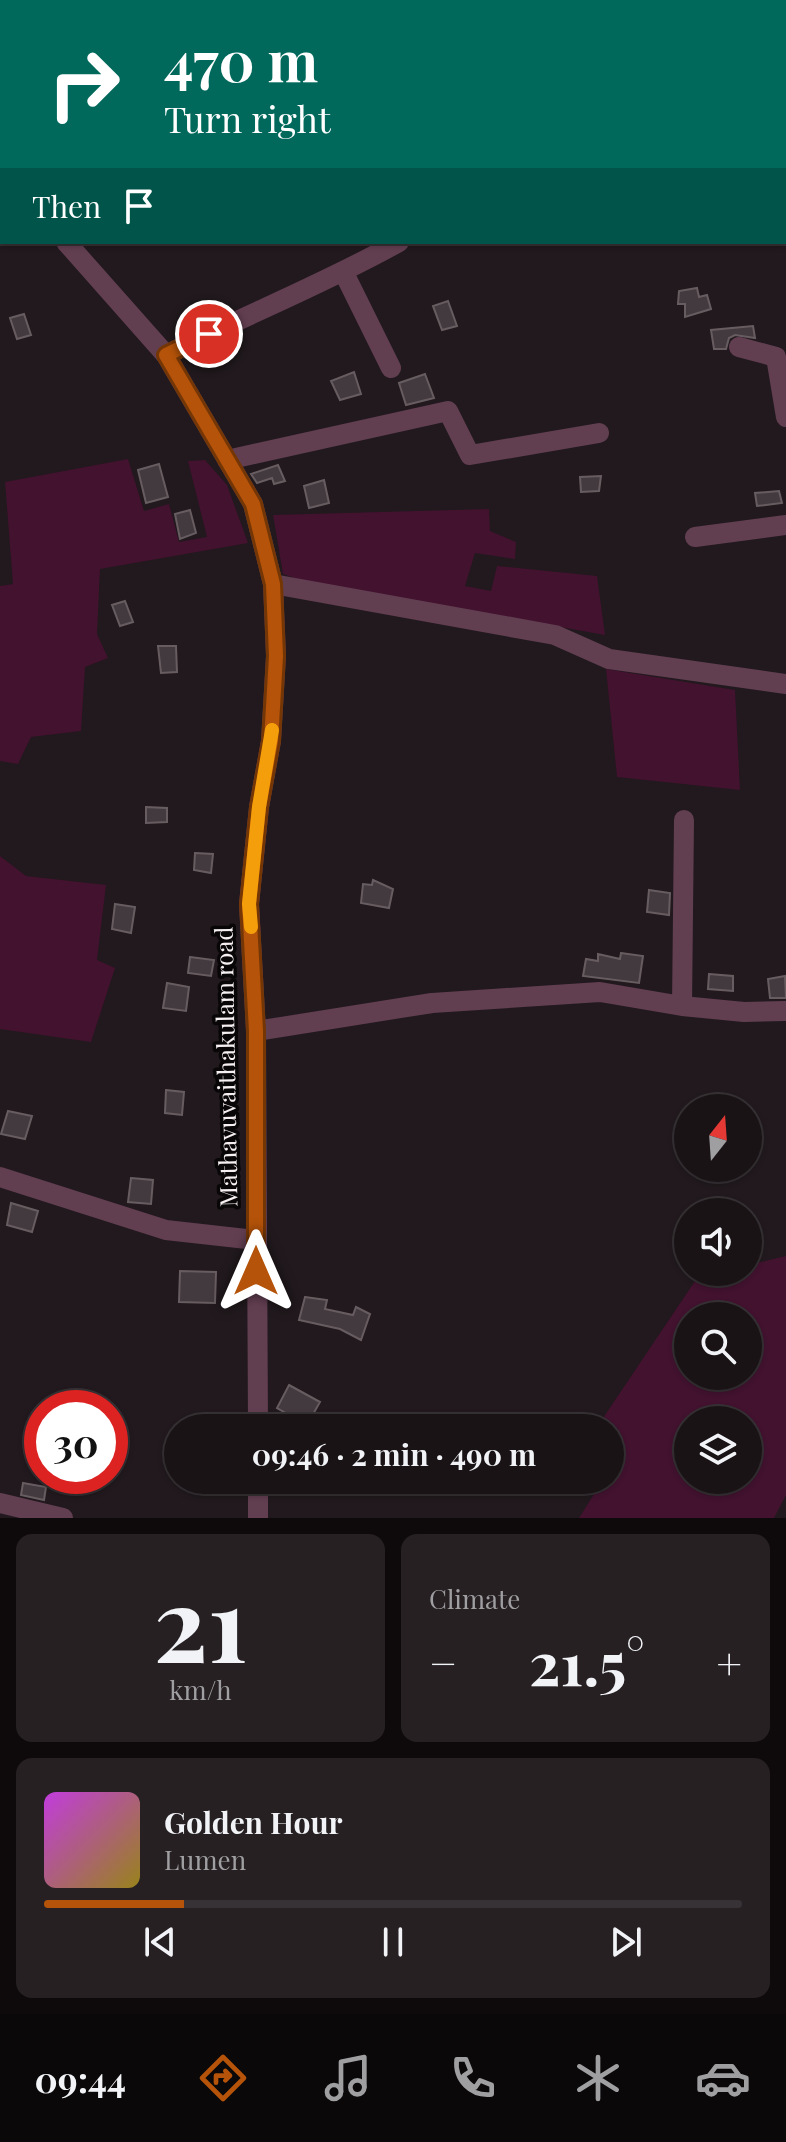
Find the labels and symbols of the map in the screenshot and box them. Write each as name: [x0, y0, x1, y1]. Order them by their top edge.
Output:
pin: [175, 300, 243, 368]
street label: Mathavuvaithakulam road: [207, 926, 243, 1208]
north arrow: [674, 1094, 762, 1182]
position arrow: [214, 1229, 298, 1313]
speed limit sign: 30: [24, 1390, 128, 1494]

